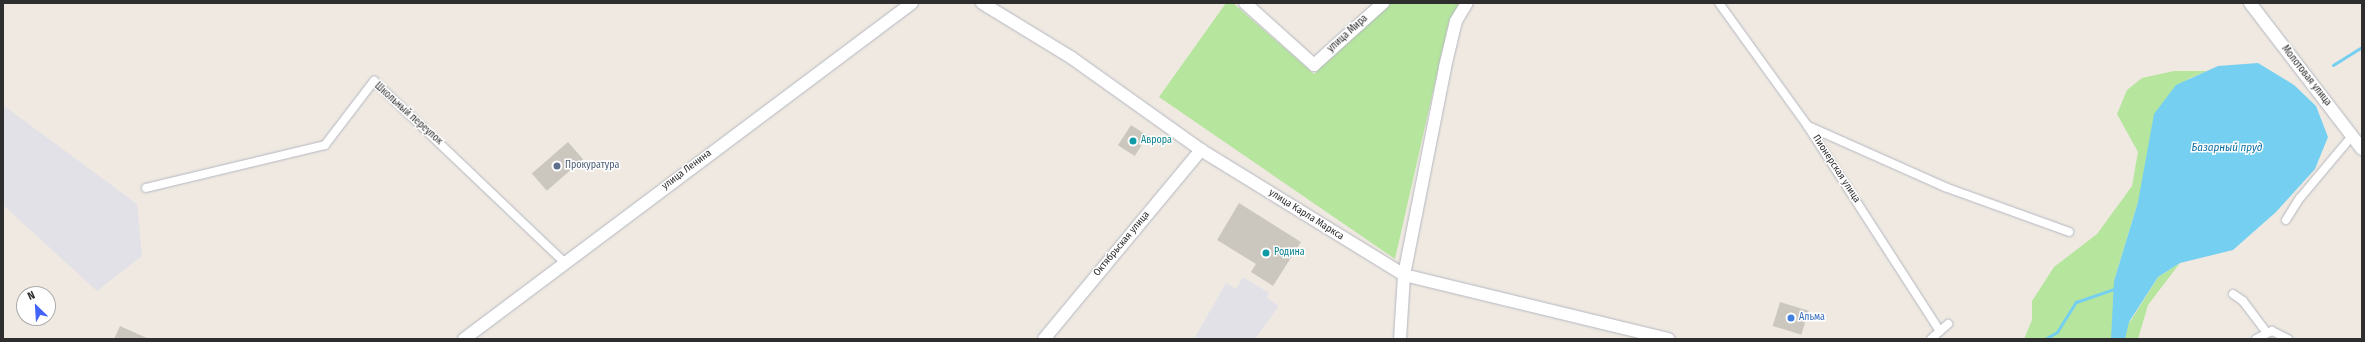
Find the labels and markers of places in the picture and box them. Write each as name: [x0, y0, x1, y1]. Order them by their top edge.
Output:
place label: Аврора: [1141, 135, 1172, 147]
marker: Аврора: [1128, 136, 1138, 146]
place label: Прокуратура: [565, 160, 619, 172]
marker: Прокуратура: [552, 161, 562, 171]
place label: Родина: [1274, 247, 1305, 259]
marker: Родина: [1261, 248, 1271, 258]
place label: Альма: [1799, 312, 1825, 324]
marker: Альма: [1786, 313, 1796, 323]

